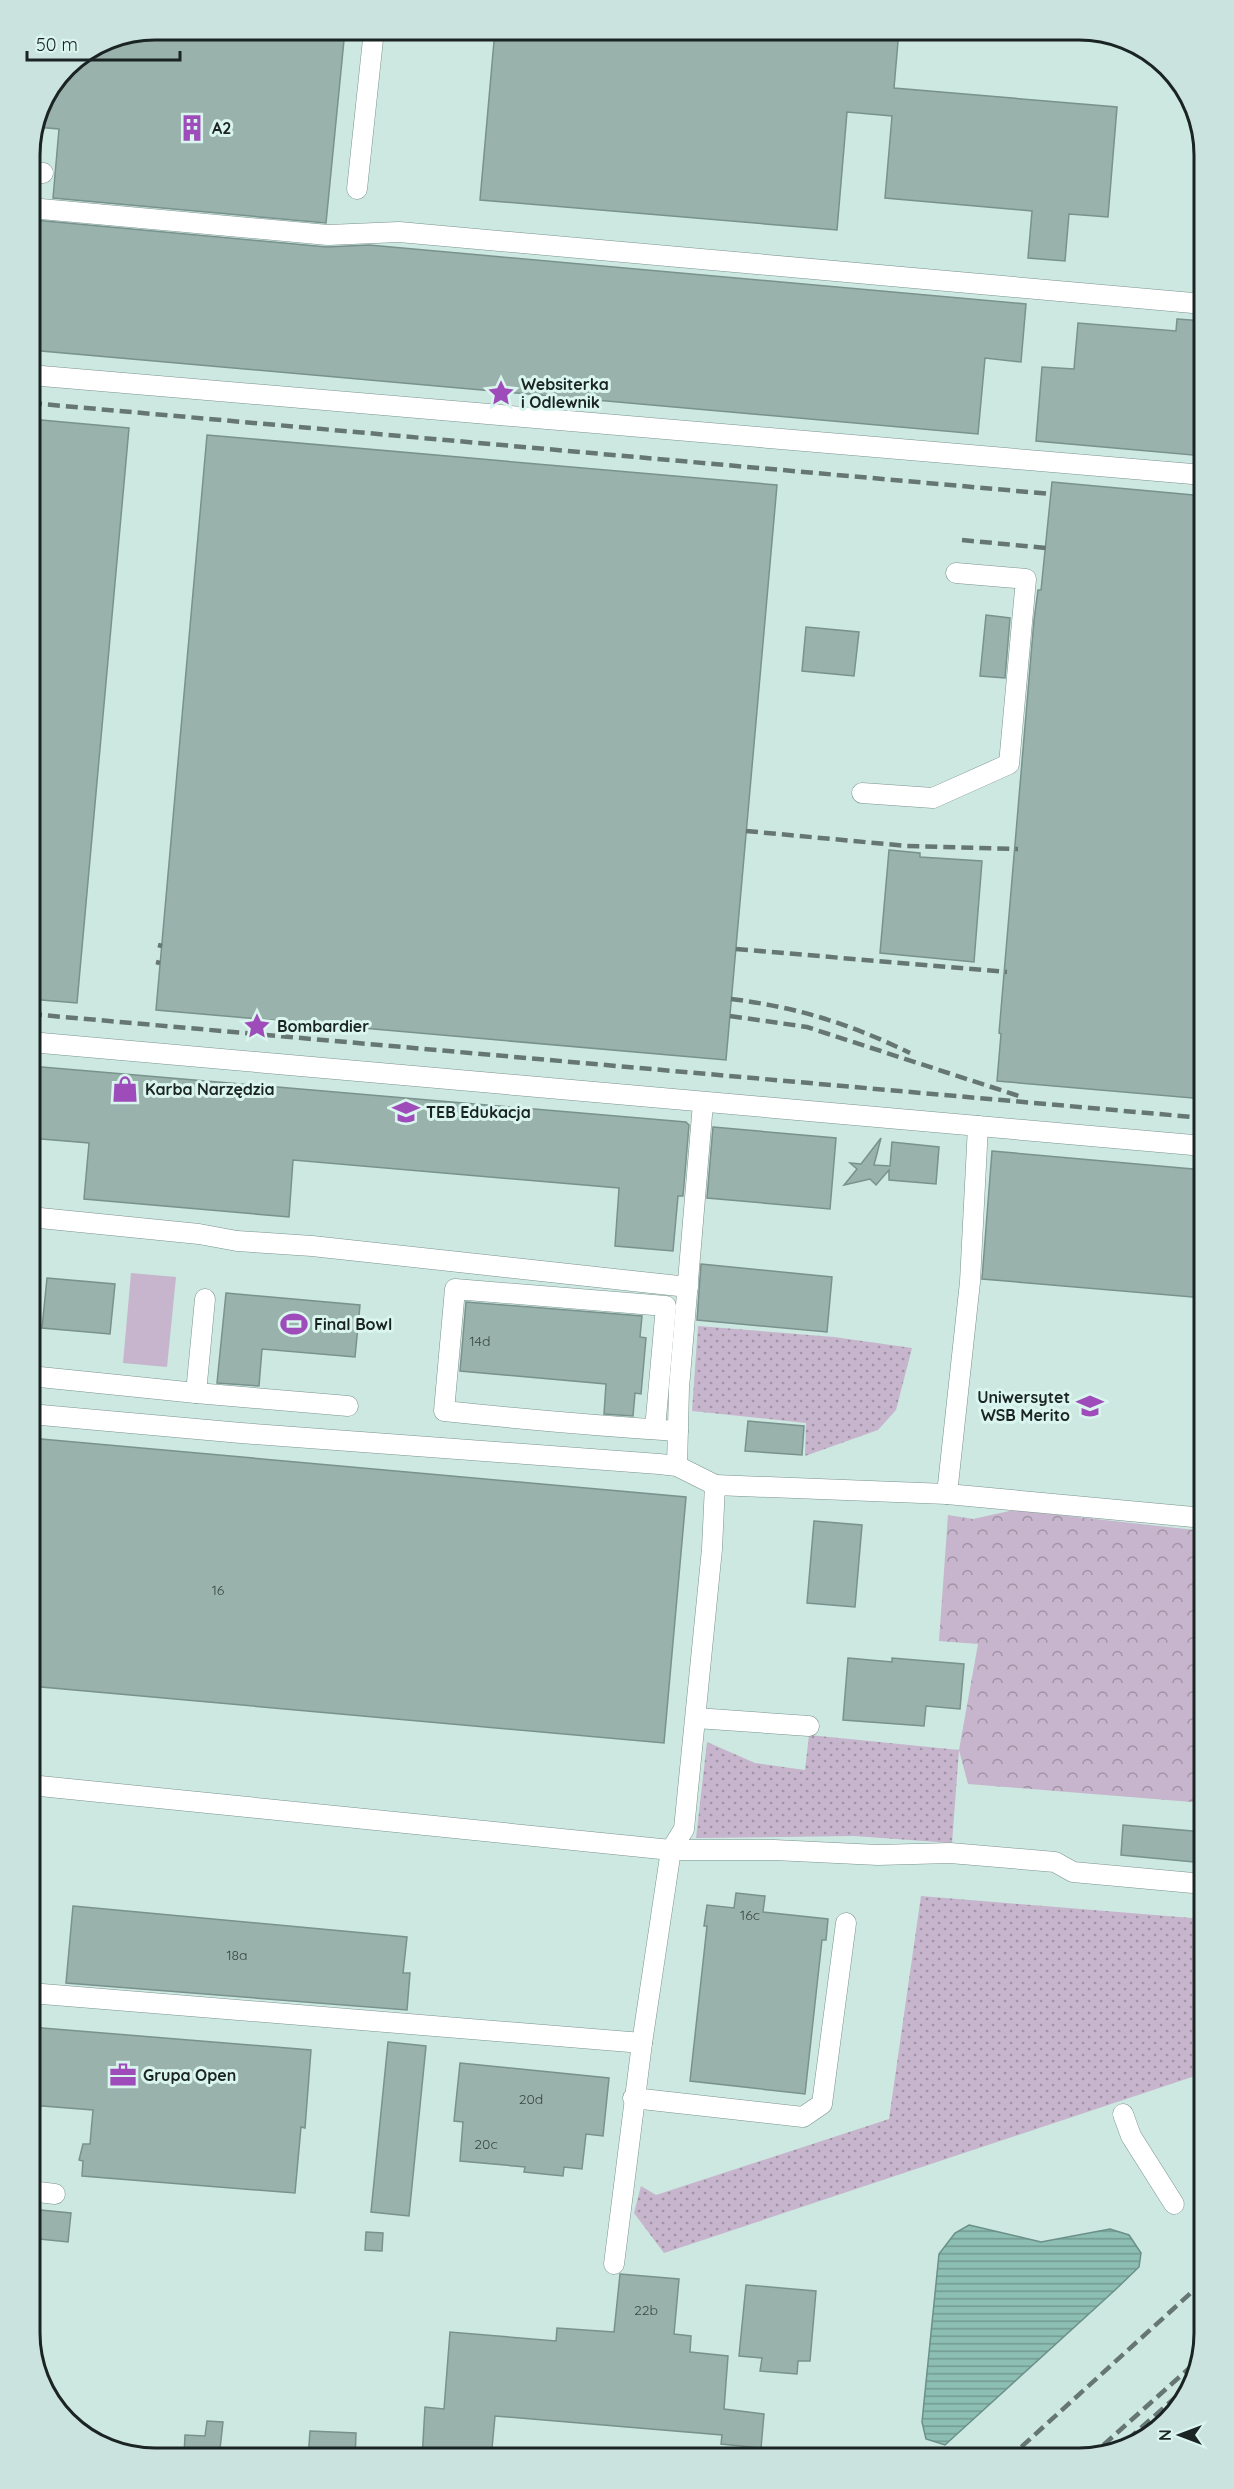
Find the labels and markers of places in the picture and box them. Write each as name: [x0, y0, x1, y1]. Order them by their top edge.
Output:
building icon: A2: [177, 113, 207, 143]
place label: A2: [212, 118, 231, 138]
place label: Websiterka i Odlewnik: [521, 374, 609, 412]
place icon: Websiterka i Odlewnik: [486, 378, 516, 408]
place icon: Bombardier: [242, 1011, 272, 1041]
place label: Bombardier: [277, 1016, 369, 1036]
shop icon: Karba Narzędzia: [110, 1074, 140, 1104]
place label: Karba Narzędzia: [145, 1079, 274, 1099]
school or university icon: TEB Edukacja: [391, 1097, 421, 1127]
place label: TEB Edukacja: [426, 1102, 531, 1122]
sports icon: Final Bowl: [279, 1309, 309, 1339]
place label: Final Bowl: [314, 1314, 392, 1334]
place label: Uniwersytet WSB Merito: [977, 1387, 1070, 1425]
school or university icon: Uniwersytet WSB Merito: [1075, 1391, 1105, 1421]
office icon: Grupa Open: [108, 2060, 138, 2090]
place label: Grupa Open: [143, 2065, 236, 2085]

